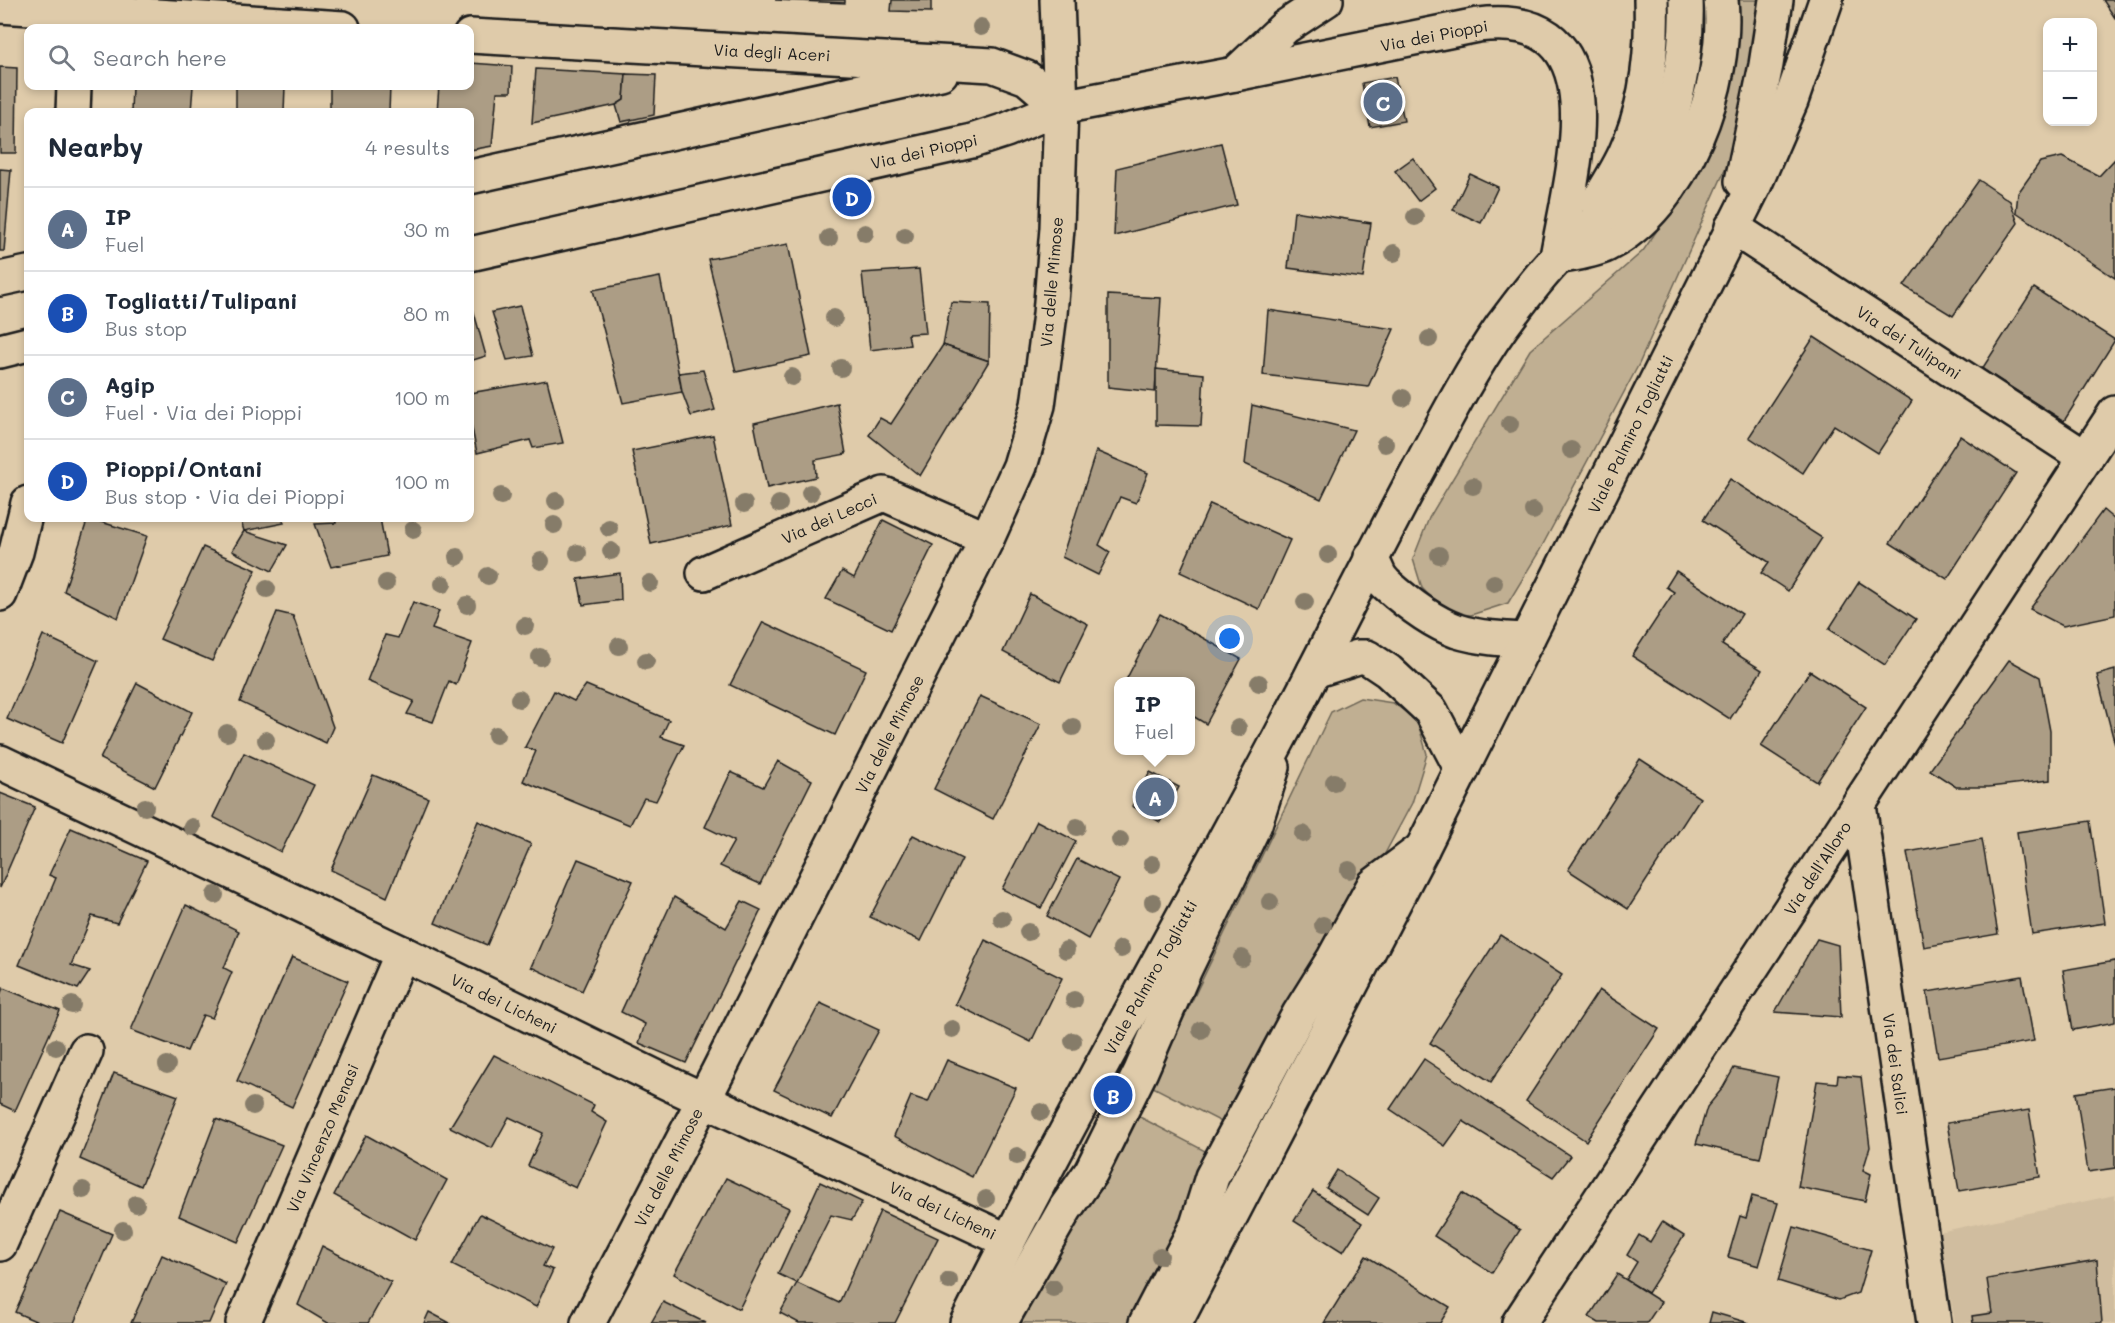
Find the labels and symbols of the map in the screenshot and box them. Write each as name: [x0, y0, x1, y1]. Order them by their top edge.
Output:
street label: Via dei Pioppi: [1378, 14, 1490, 56]
street label: Via degli Aceri: [713, 38, 831, 66]
pin: C: [1364, 80, 1402, 124]
street label: Via dei Pioppi: [868, 128, 980, 174]
pin: D: [832, 174, 872, 220]
street label: Via delle Mimose: [1035, 216, 1067, 348]
street label: Via dei Tulipani: [1853, 300, 1965, 384]
street label: Viale Palmiro Togliatti: [1582, 351, 1678, 517]
street label: Via dei Lecci: [778, 488, 880, 548]
your location: [1215, 624, 1244, 653]
street label: Via delle Mimose: [850, 671, 928, 797]
pin: A: [1136, 774, 1174, 820]
street label: Via dell'Alloro: [1779, 817, 1855, 919]
street label: Viale Palmiro Togliatti: [1099, 896, 1201, 1058]
street label: Via dei Licheni: [447, 968, 561, 1038]
street label: Via dei Salici: [1878, 1012, 1914, 1116]
street label: Via Vincenzo Menasi: [281, 1060, 363, 1216]
pin: B: [1094, 1072, 1132, 1118]
street label: Via delle Mimose: [629, 1104, 707, 1230]
street label: Via dei Licheni: [886, 1176, 1000, 1244]

